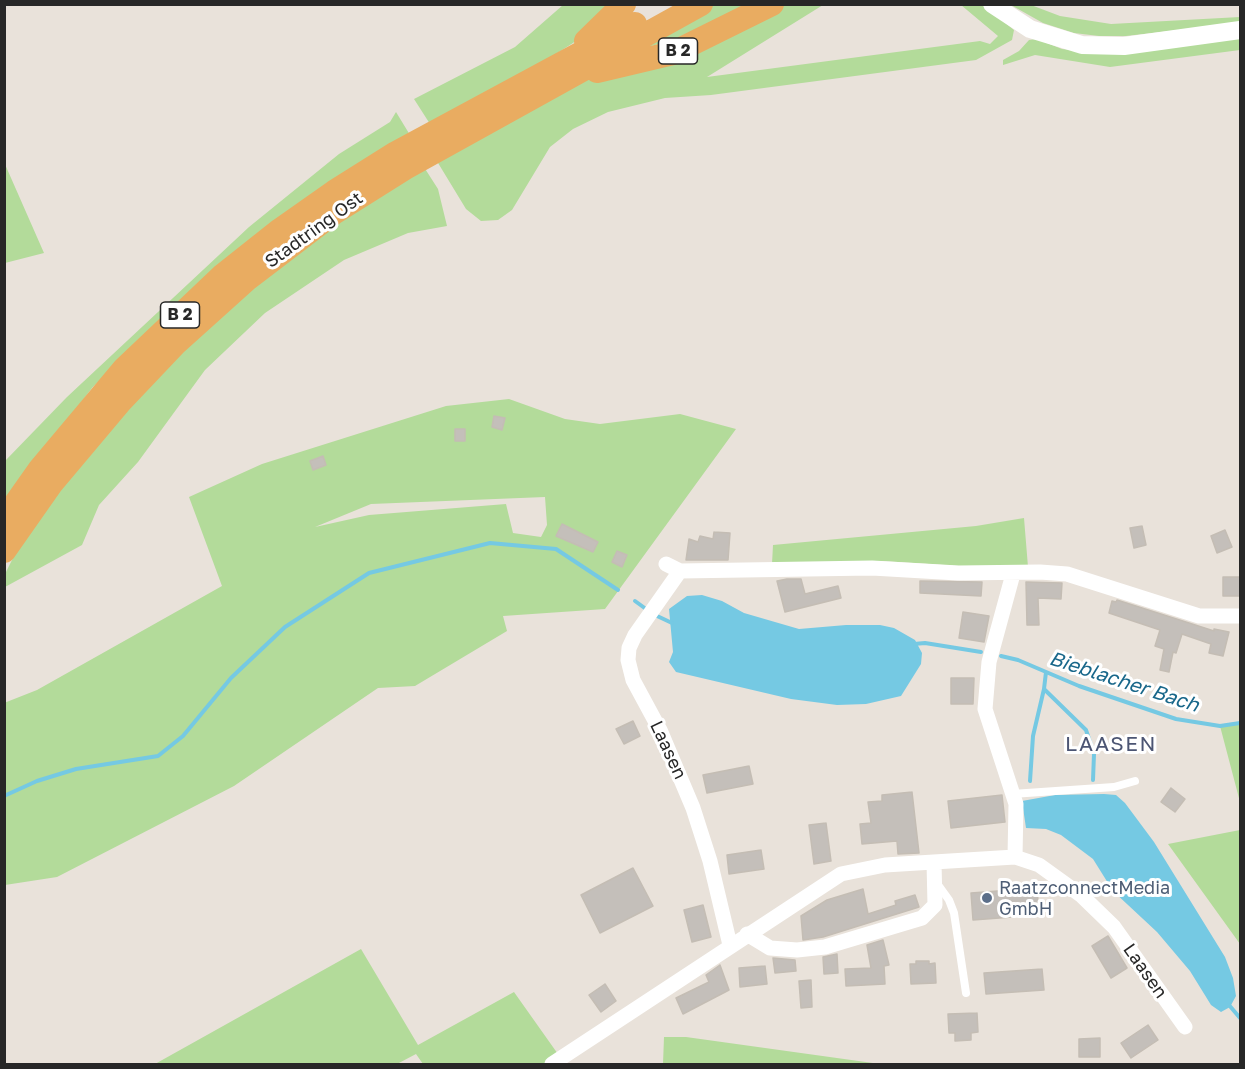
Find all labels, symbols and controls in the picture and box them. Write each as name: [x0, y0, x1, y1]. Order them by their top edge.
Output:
road number: B 2: [658, 38, 698, 64]
street label: Stadtring Ost: [261, 187, 367, 273]
road number: B 2: [160, 302, 200, 328]
water label: Bieblacher Bach: [1046, 647, 1202, 717]
street label: Laasen: [645, 717, 691, 783]
district label: LAASEN: [1065, 731, 1157, 757]
place label: RaatzconnectMedia GmbH: [999, 877, 1170, 920]
marker: RaatzconnectMedia GmbH: [980, 891, 994, 905]
street label: Laasen: [1118, 939, 1172, 1003]

